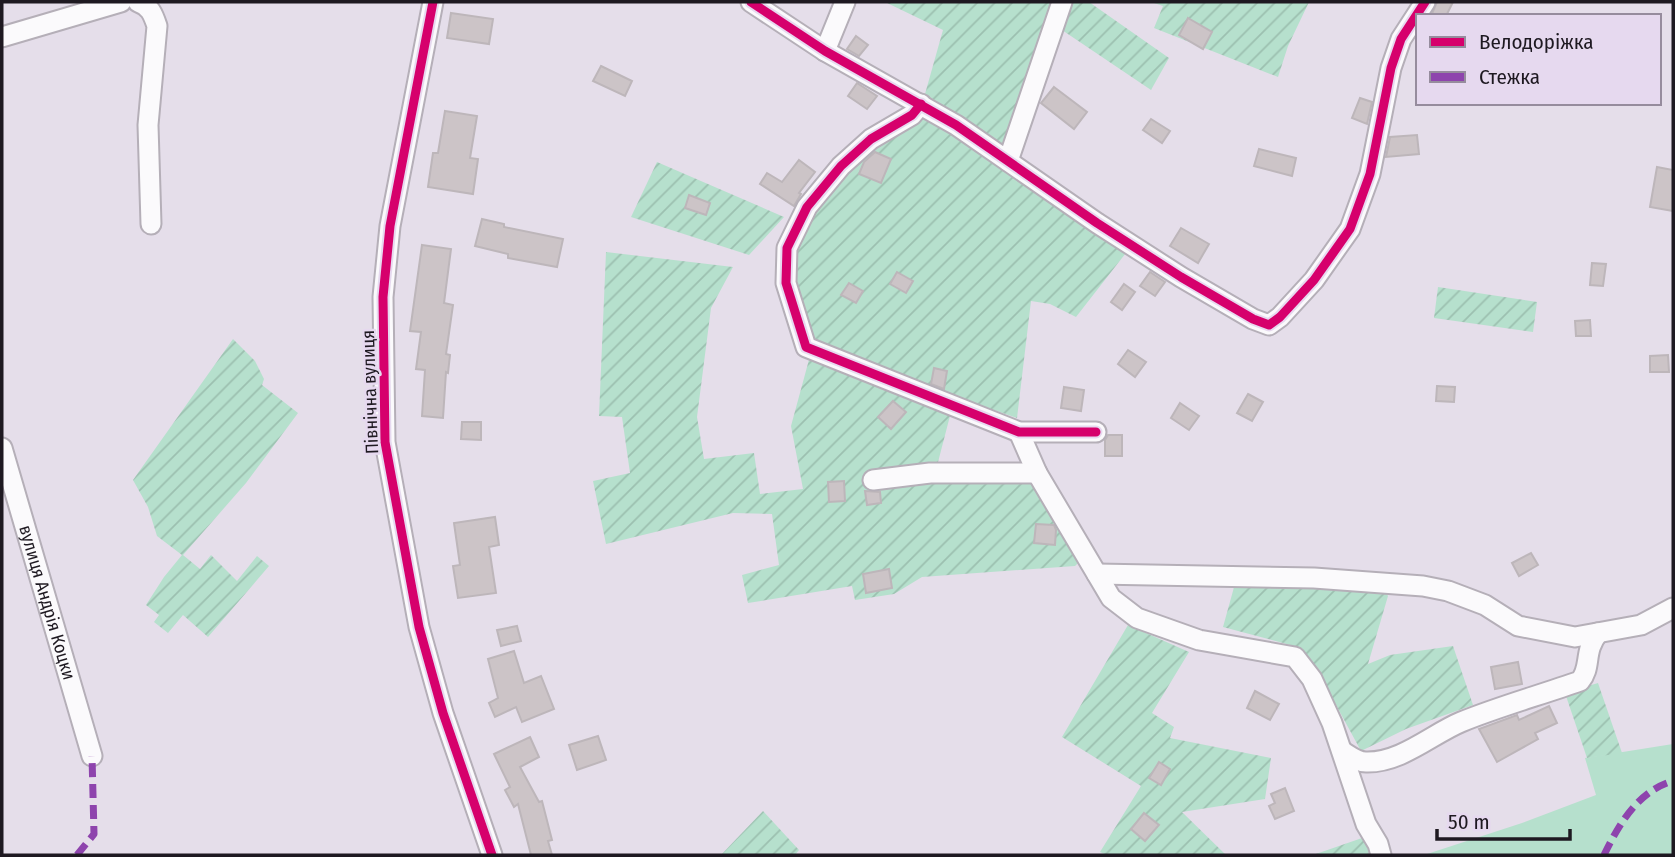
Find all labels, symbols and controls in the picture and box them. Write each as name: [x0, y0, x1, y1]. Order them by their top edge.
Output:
legend: [1416, 14, 1661, 105]
text: Велодоріжка: [1479, 29, 1594, 55]
text: Стежка: [1479, 64, 1540, 90]
street label: Північна вулиця: [357, 330, 383, 454]
street label: вулиця Андрія Коцки: [14, 523, 80, 683]
scale bar: [1437, 798, 1570, 842]
text: 50 m: [1448, 809, 1490, 835]

